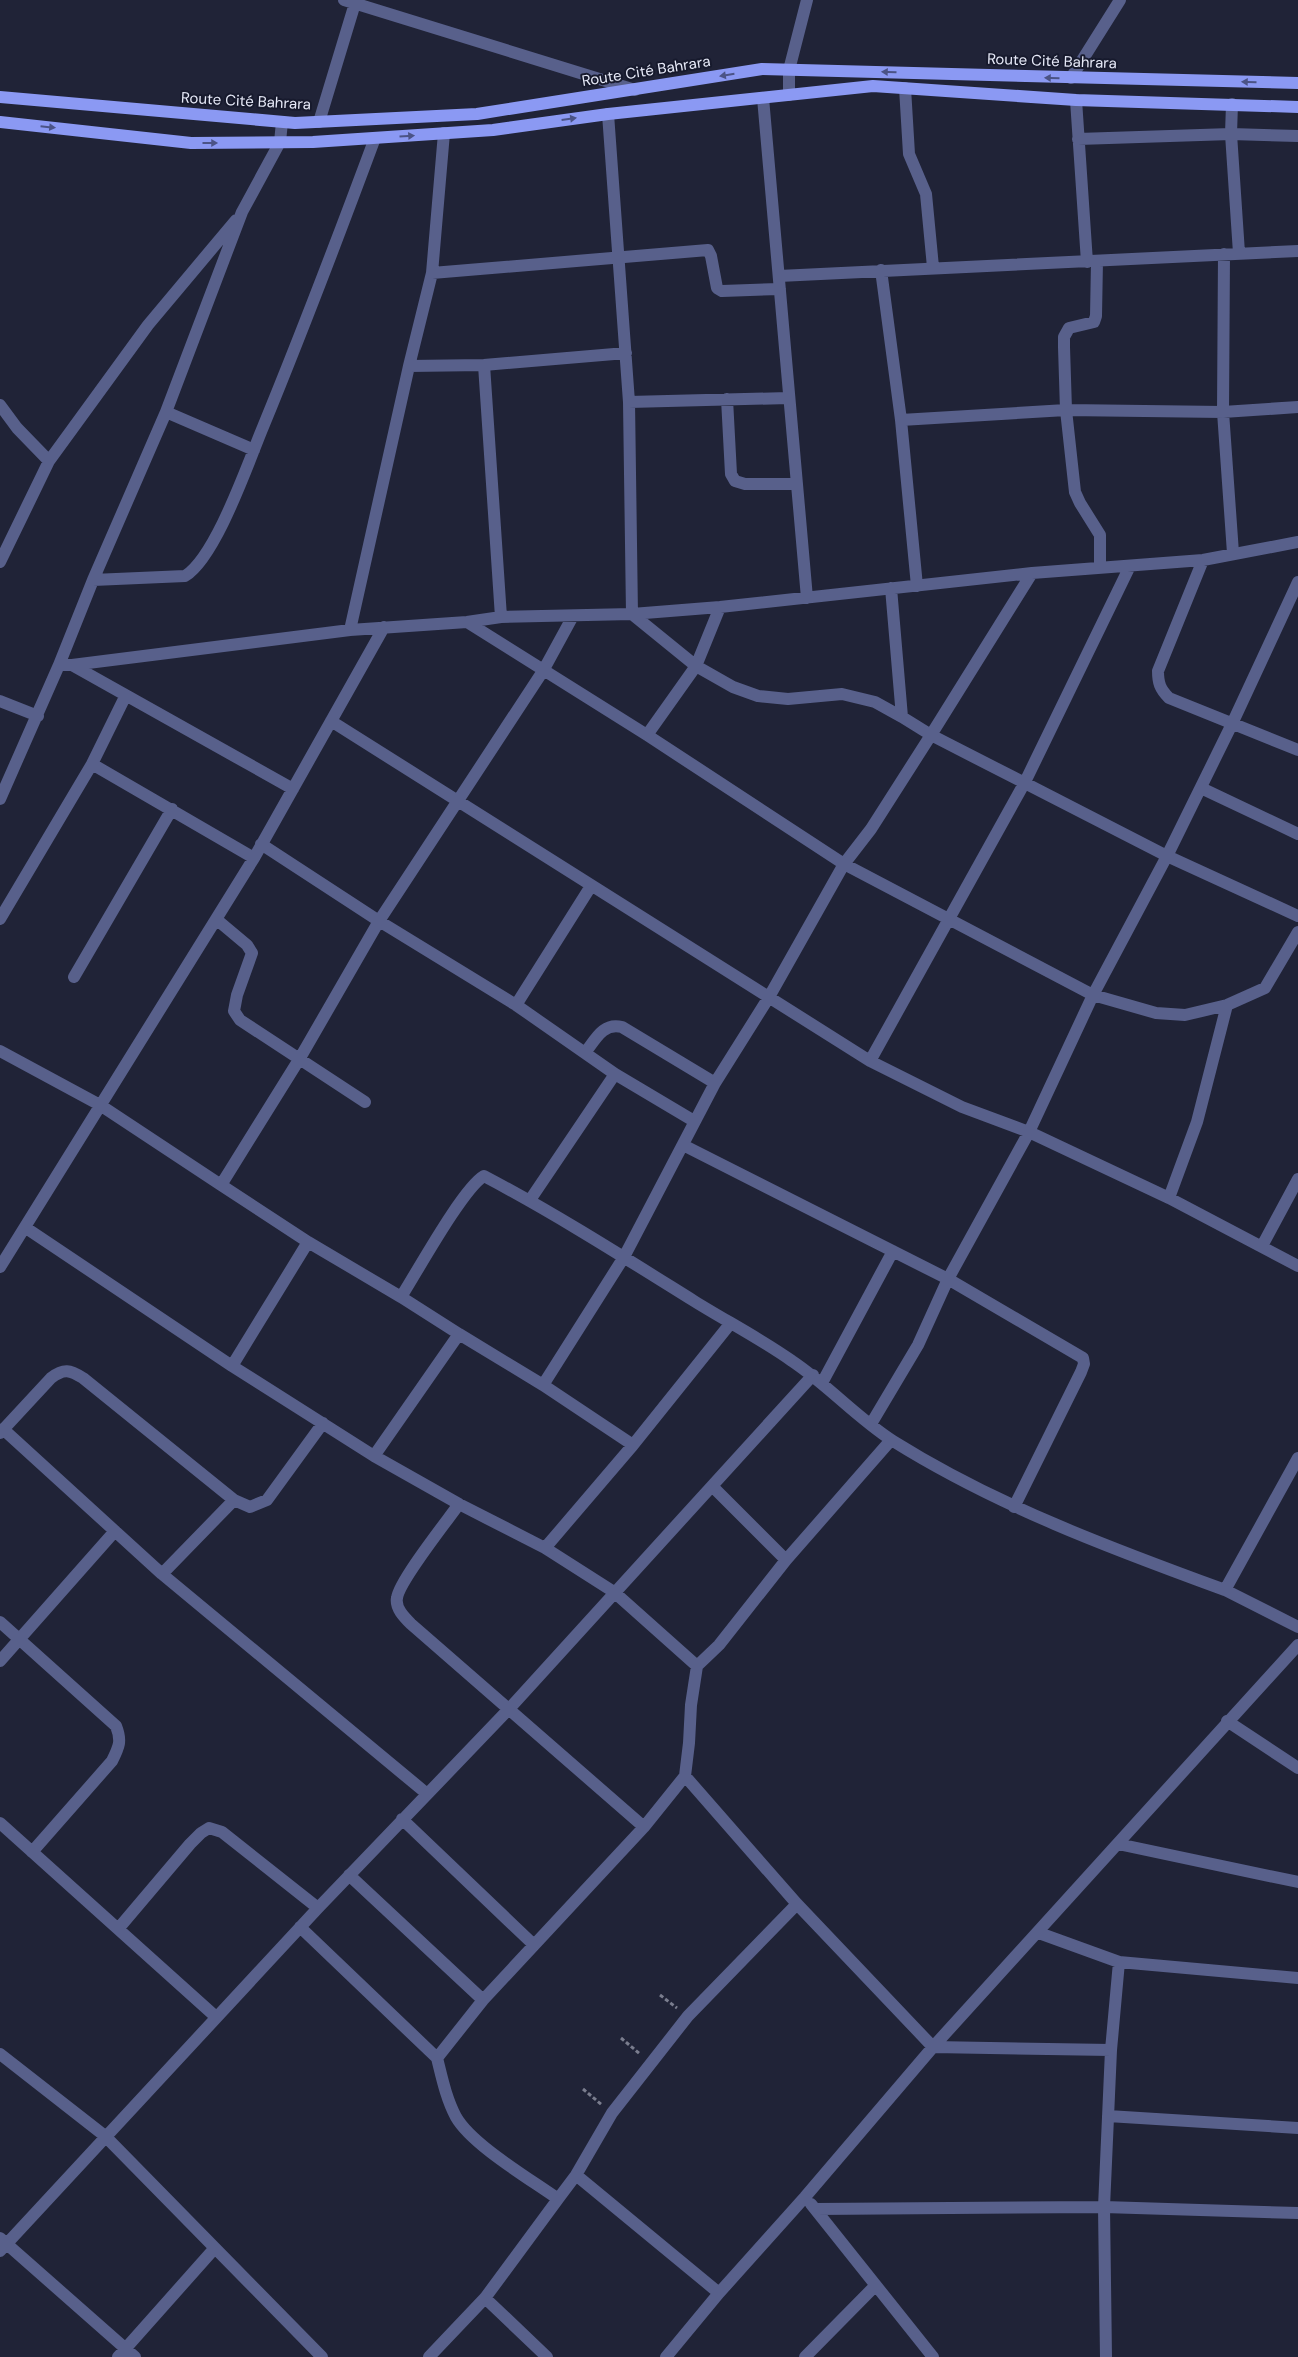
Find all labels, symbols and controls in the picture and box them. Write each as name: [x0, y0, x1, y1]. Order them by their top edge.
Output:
street label: Route Cité Bahrara: [987, 49, 1117, 73]
street label: Route Cité Bahrara: [580, 51, 712, 91]
one-way arrow: [881, 68, 897, 76]
one-way arrow: [719, 71, 735, 79]
one-way arrow: [1044, 74, 1060, 82]
one-way arrow: [1241, 78, 1257, 86]
street label: Route Cité Bahrara: [181, 88, 311, 114]
one-way arrow: [561, 115, 577, 123]
one-way arrow: [41, 124, 57, 132]
one-way arrow: [400, 131, 416, 139]
one-way arrow: [202, 139, 218, 147]

